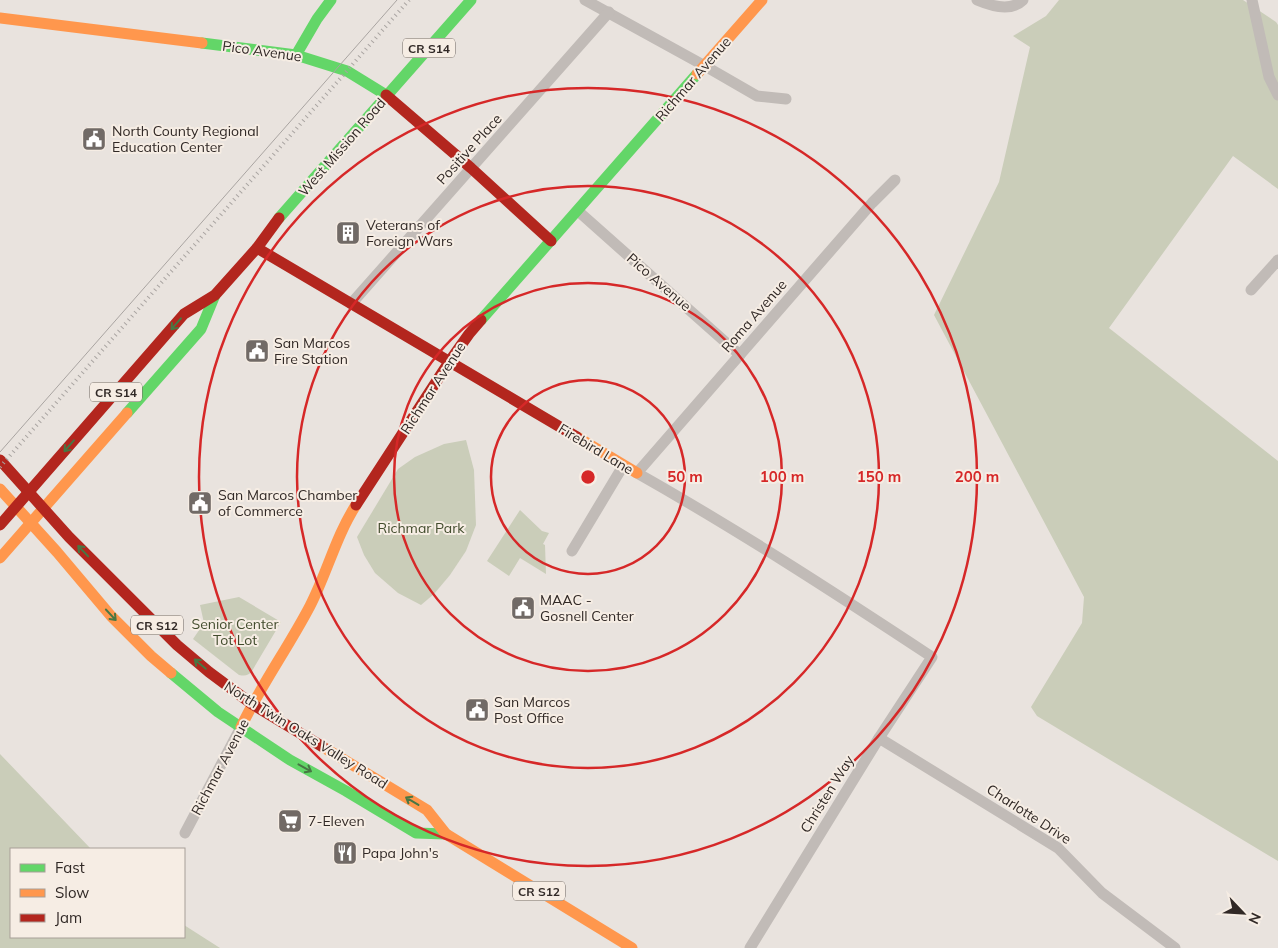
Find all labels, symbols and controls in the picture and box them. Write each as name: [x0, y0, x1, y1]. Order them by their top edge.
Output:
street label: Richmar Avenue: [651, 33, 735, 125]
street label: Pico Avenue: [221, 37, 303, 65]
road number: CR S14: [403, 38, 455, 58]
street label: West Mission Road: [294, 94, 390, 200]
street label: Positive Place: [432, 110, 506, 188]
place label: North County Regional Education Center: [112, 122, 259, 156]
public building icon: North County Regional Education Center: [81, 126, 107, 152]
place label: Veterans of Foreign Wars: [366, 216, 453, 250]
building icon: Veterans of Foreign Wars: [335, 220, 361, 246]
street label: Pico Avenue: [623, 249, 695, 315]
street label: Roma Avenue: [717, 276, 791, 356]
one-way arrow: [170, 317, 182, 330]
place label: San Marcos Fire Station: [274, 334, 350, 368]
public building icon: San Marcos Fire Station: [244, 338, 270, 364]
street label: Richmar Avenue: [396, 338, 470, 438]
road number: CR S14: [90, 382, 142, 402]
street label: Firebird Lane: [555, 420, 637, 478]
one-way arrow: [64, 439, 75, 452]
text: 50 m: [667, 467, 703, 486]
text: 100 m: [760, 467, 804, 486]
text: 150 m: [857, 467, 901, 486]
text: 200 m: [955, 467, 999, 486]
centre of rings: [579, 468, 597, 486]
place label: San Marcos Chamber of Commerce: [218, 486, 358, 520]
public building icon: San Marcos Chamber of Commerce: [187, 490, 213, 516]
park label: Richmar Park: [377, 519, 465, 537]
one-way arrow: [77, 545, 89, 557]
place label: MAAC - Gosnell Center: [540, 591, 635, 625]
public building icon: MAAC - Gosnell Center: [510, 595, 536, 621]
one-way arrow: [105, 609, 117, 622]
park label: Senior Center Tot Lot: [191, 615, 279, 649]
road number: CR S12: [131, 616, 183, 634]
one-way arrow: [194, 659, 207, 670]
street label: North Twin Oaks Valley Road: [221, 677, 391, 793]
place label: San Marcos Post Office: [494, 693, 570, 727]
public building icon: San Marcos Post Office: [464, 697, 490, 723]
street label: Richmar Avenue: [187, 716, 253, 818]
street label: Christen Way: [796, 751, 858, 836]
one-way arrow: [297, 763, 312, 773]
street label: Charlotte Drive: [983, 780, 1075, 848]
one-way arrow: [405, 795, 419, 805]
supermarket icon: 7-Eleven: [277, 808, 303, 834]
place label: 7-Eleven: [308, 812, 365, 830]
restaurant icon: Papa John's: [332, 840, 358, 866]
place label: Papa John's: [362, 844, 439, 862]
legend: [10, 848, 185, 938]
text: Fast: [55, 858, 85, 877]
road number: CR S12: [513, 881, 565, 900]
text: Slow: [55, 883, 89, 902]
north arrow: [1218, 888, 1268, 938]
text: Jam: [55, 908, 82, 927]
text: N: [1244, 910, 1265, 927]

